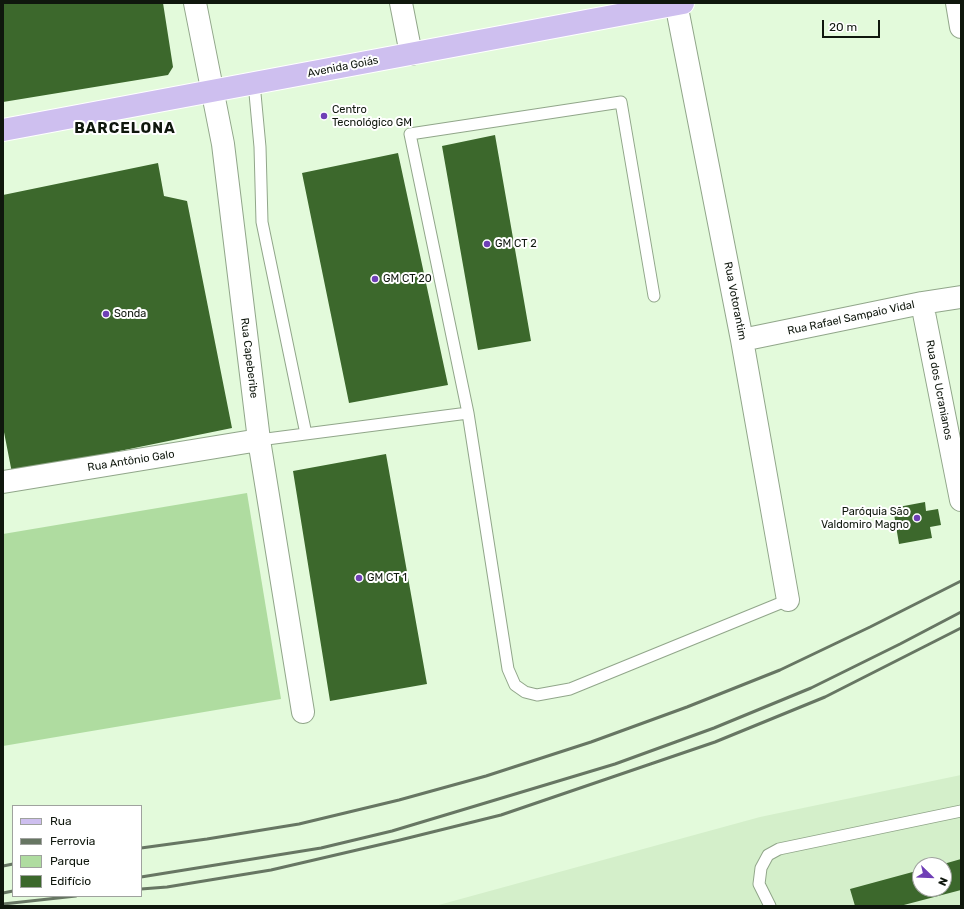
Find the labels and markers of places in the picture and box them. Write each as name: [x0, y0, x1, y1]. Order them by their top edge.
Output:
place label: Centro Tecnológico GM: [332, 103, 412, 129]
marker: Centro Tecnológico GM: [319, 111, 329, 121]
place label: GM CT 2: [495, 237, 537, 251]
marker: GM CT 2: [482, 239, 492, 249]
place label: GM CT 20: [383, 272, 432, 286]
marker: GM CT 20: [370, 274, 380, 284]
place label: Sonda: [114, 307, 146, 321]
marker: Sonda: [101, 309, 111, 319]
place label: Paróquia São Valdomiro Magno: [821, 505, 909, 531]
marker: Paróquia São Valdomiro Magno: [912, 513, 922, 523]
place label: GM CT 1: [367, 571, 407, 585]
marker: GM CT 1: [354, 573, 364, 583]

